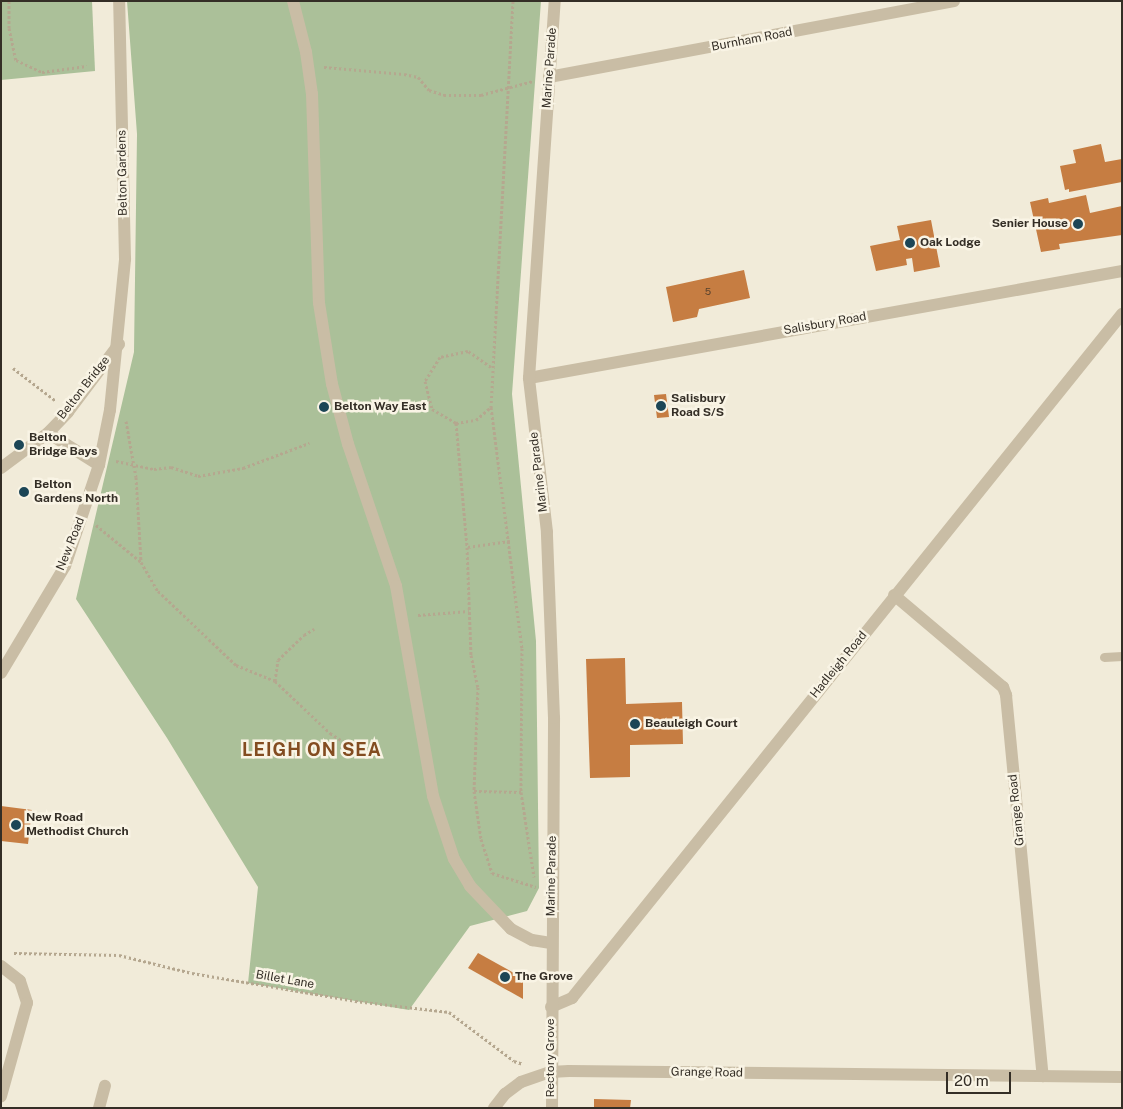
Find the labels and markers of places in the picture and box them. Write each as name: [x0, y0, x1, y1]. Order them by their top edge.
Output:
place label: Senier House: [992, 217, 1068, 231]
marker: Senier House: [1072, 218, 1084, 230]
place label: Oak Lodge: [920, 236, 981, 250]
marker: Oak Lodge: [904, 237, 916, 249]
place label: Salisbury Road S/S: [671, 392, 726, 420]
place label: Belton Way East: [334, 400, 427, 414]
marker: Salisbury Road S/S: [655, 400, 667, 412]
marker: Belton Way East: [318, 401, 330, 413]
place label: Belton Bridge Bays: [29, 431, 97, 459]
marker: Belton Bridge Bays: [13, 439, 25, 451]
place label: Belton Gardens North: [34, 478, 118, 506]
marker: Belton Gardens North: [18, 486, 30, 498]
place label: Beauleigh Court: [645, 717, 738, 731]
marker: Beauleigh Court: [629, 718, 641, 730]
place label: New Road Methodist Church: [26, 811, 129, 839]
marker: New Road Methodist Church: [10, 819, 22, 831]
place label: The Grove: [515, 970, 573, 984]
marker: The Grove: [499, 971, 511, 983]

